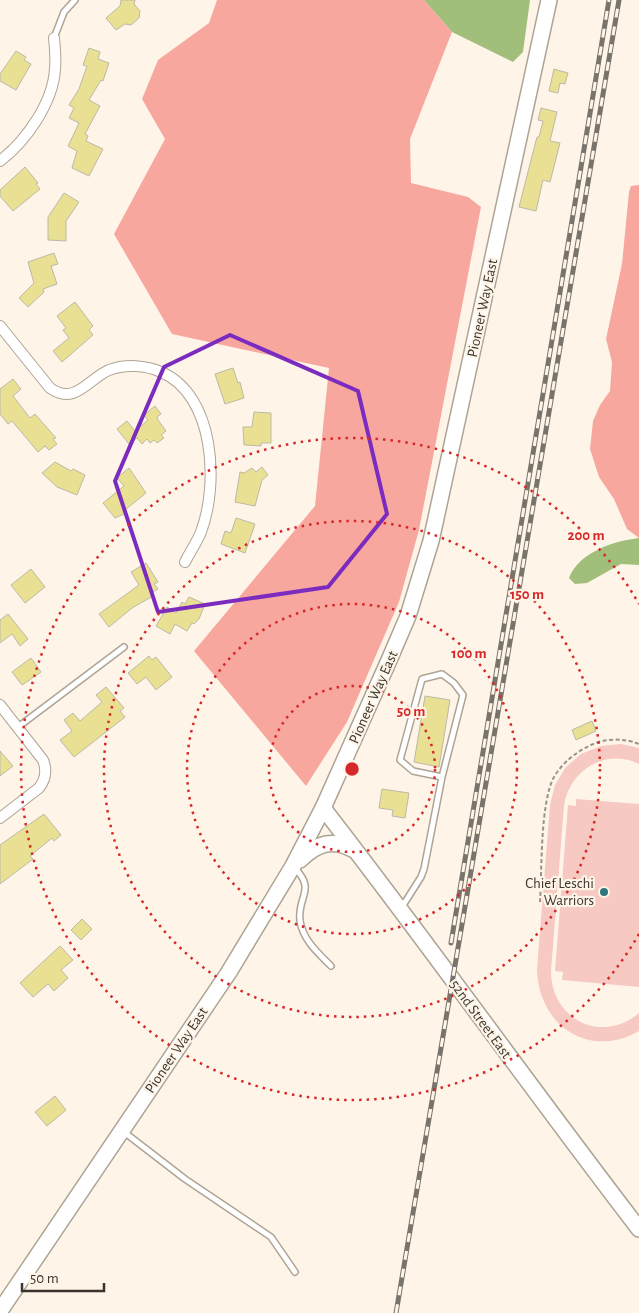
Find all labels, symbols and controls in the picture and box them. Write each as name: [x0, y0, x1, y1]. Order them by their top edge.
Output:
street label: Pioneer Way East: [465, 257, 500, 359]
text: 200 m: [567, 528, 605, 543]
text: 150 m: [510, 587, 544, 602]
text: 100 m: [451, 646, 487, 661]
street label: Pioneer Way East: [346, 648, 401, 746]
text: 50 m: [397, 704, 425, 719]
centre of rings: [343, 760, 361, 778]
place label: Chief Leschi Warriors: [525, 876, 594, 908]
marker: Chief Leschi Warriors: [598, 886, 610, 898]
street label: 52nd Street East: [447, 977, 514, 1062]
street label: Pioneer Way East: [142, 1004, 211, 1096]
scale bar: [22, 1260, 105, 1292]
text: 50 m: [30, 1271, 59, 1286]

